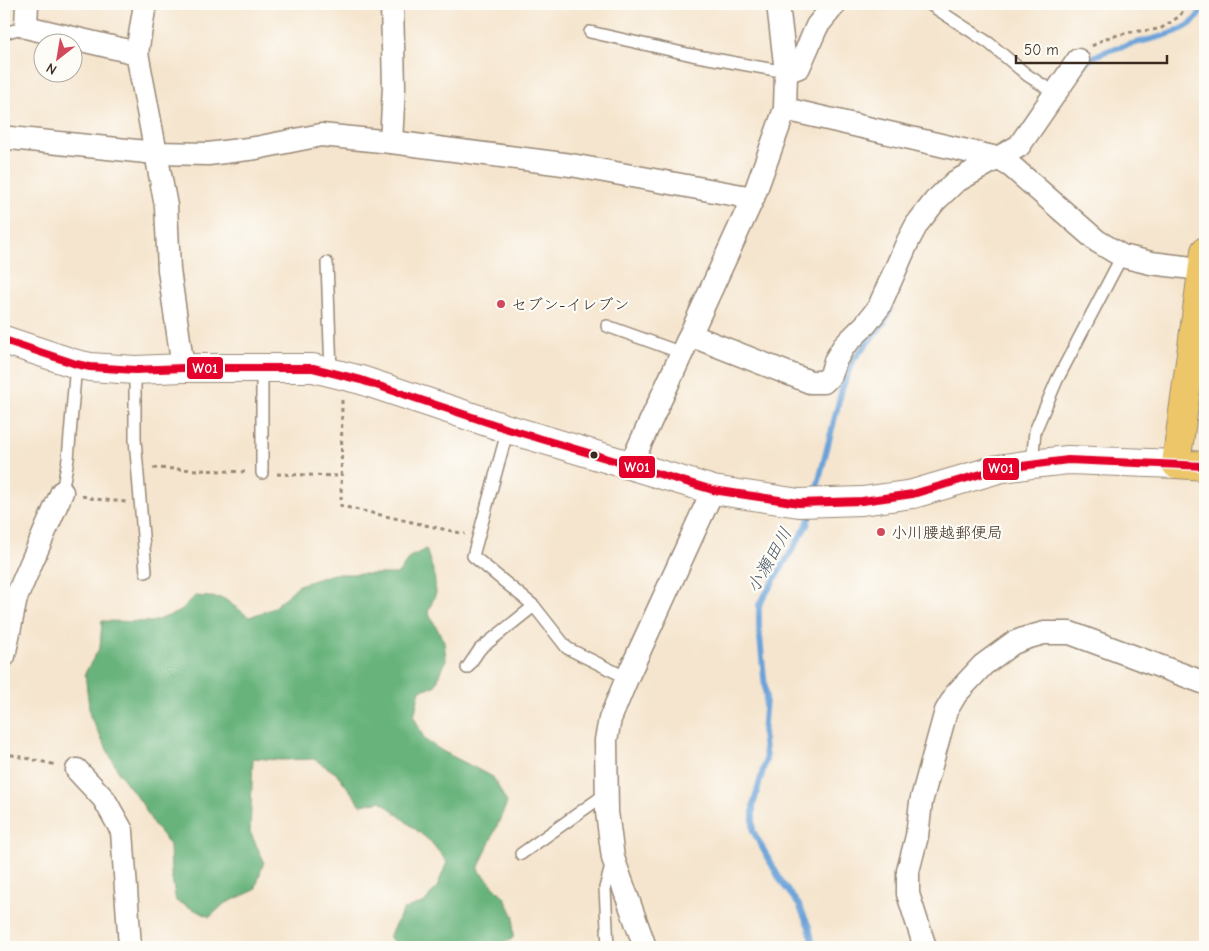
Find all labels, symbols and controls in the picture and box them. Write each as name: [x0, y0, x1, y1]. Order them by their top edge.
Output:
north arrow: [32, 32, 82, 82]
scale bar: [1016, 32, 1168, 64]
text: 50 m: [1024, 41, 1059, 59]
text: N: [43, 59, 60, 78]
place label: セブン-イレブン: [511, 296, 629, 314]
marker: セブン-イレブン: [495, 298, 507, 310]
line badge: W01: [186, 356, 224, 380]
text: W01: [192, 360, 218, 377]
unlabelled marker: [589, 450, 599, 460]
line badge: W01: [618, 455, 656, 479]
line badge: W01: [982, 457, 1020, 481]
text: W01: [624, 459, 650, 476]
text: W01: [988, 460, 1014, 477]
water label: 小瀬田川: [742, 524, 797, 597]
place label: 小川腰越郵便局: [891, 524, 1003, 542]
marker: 小川腰越郵便局: [875, 526, 887, 538]

